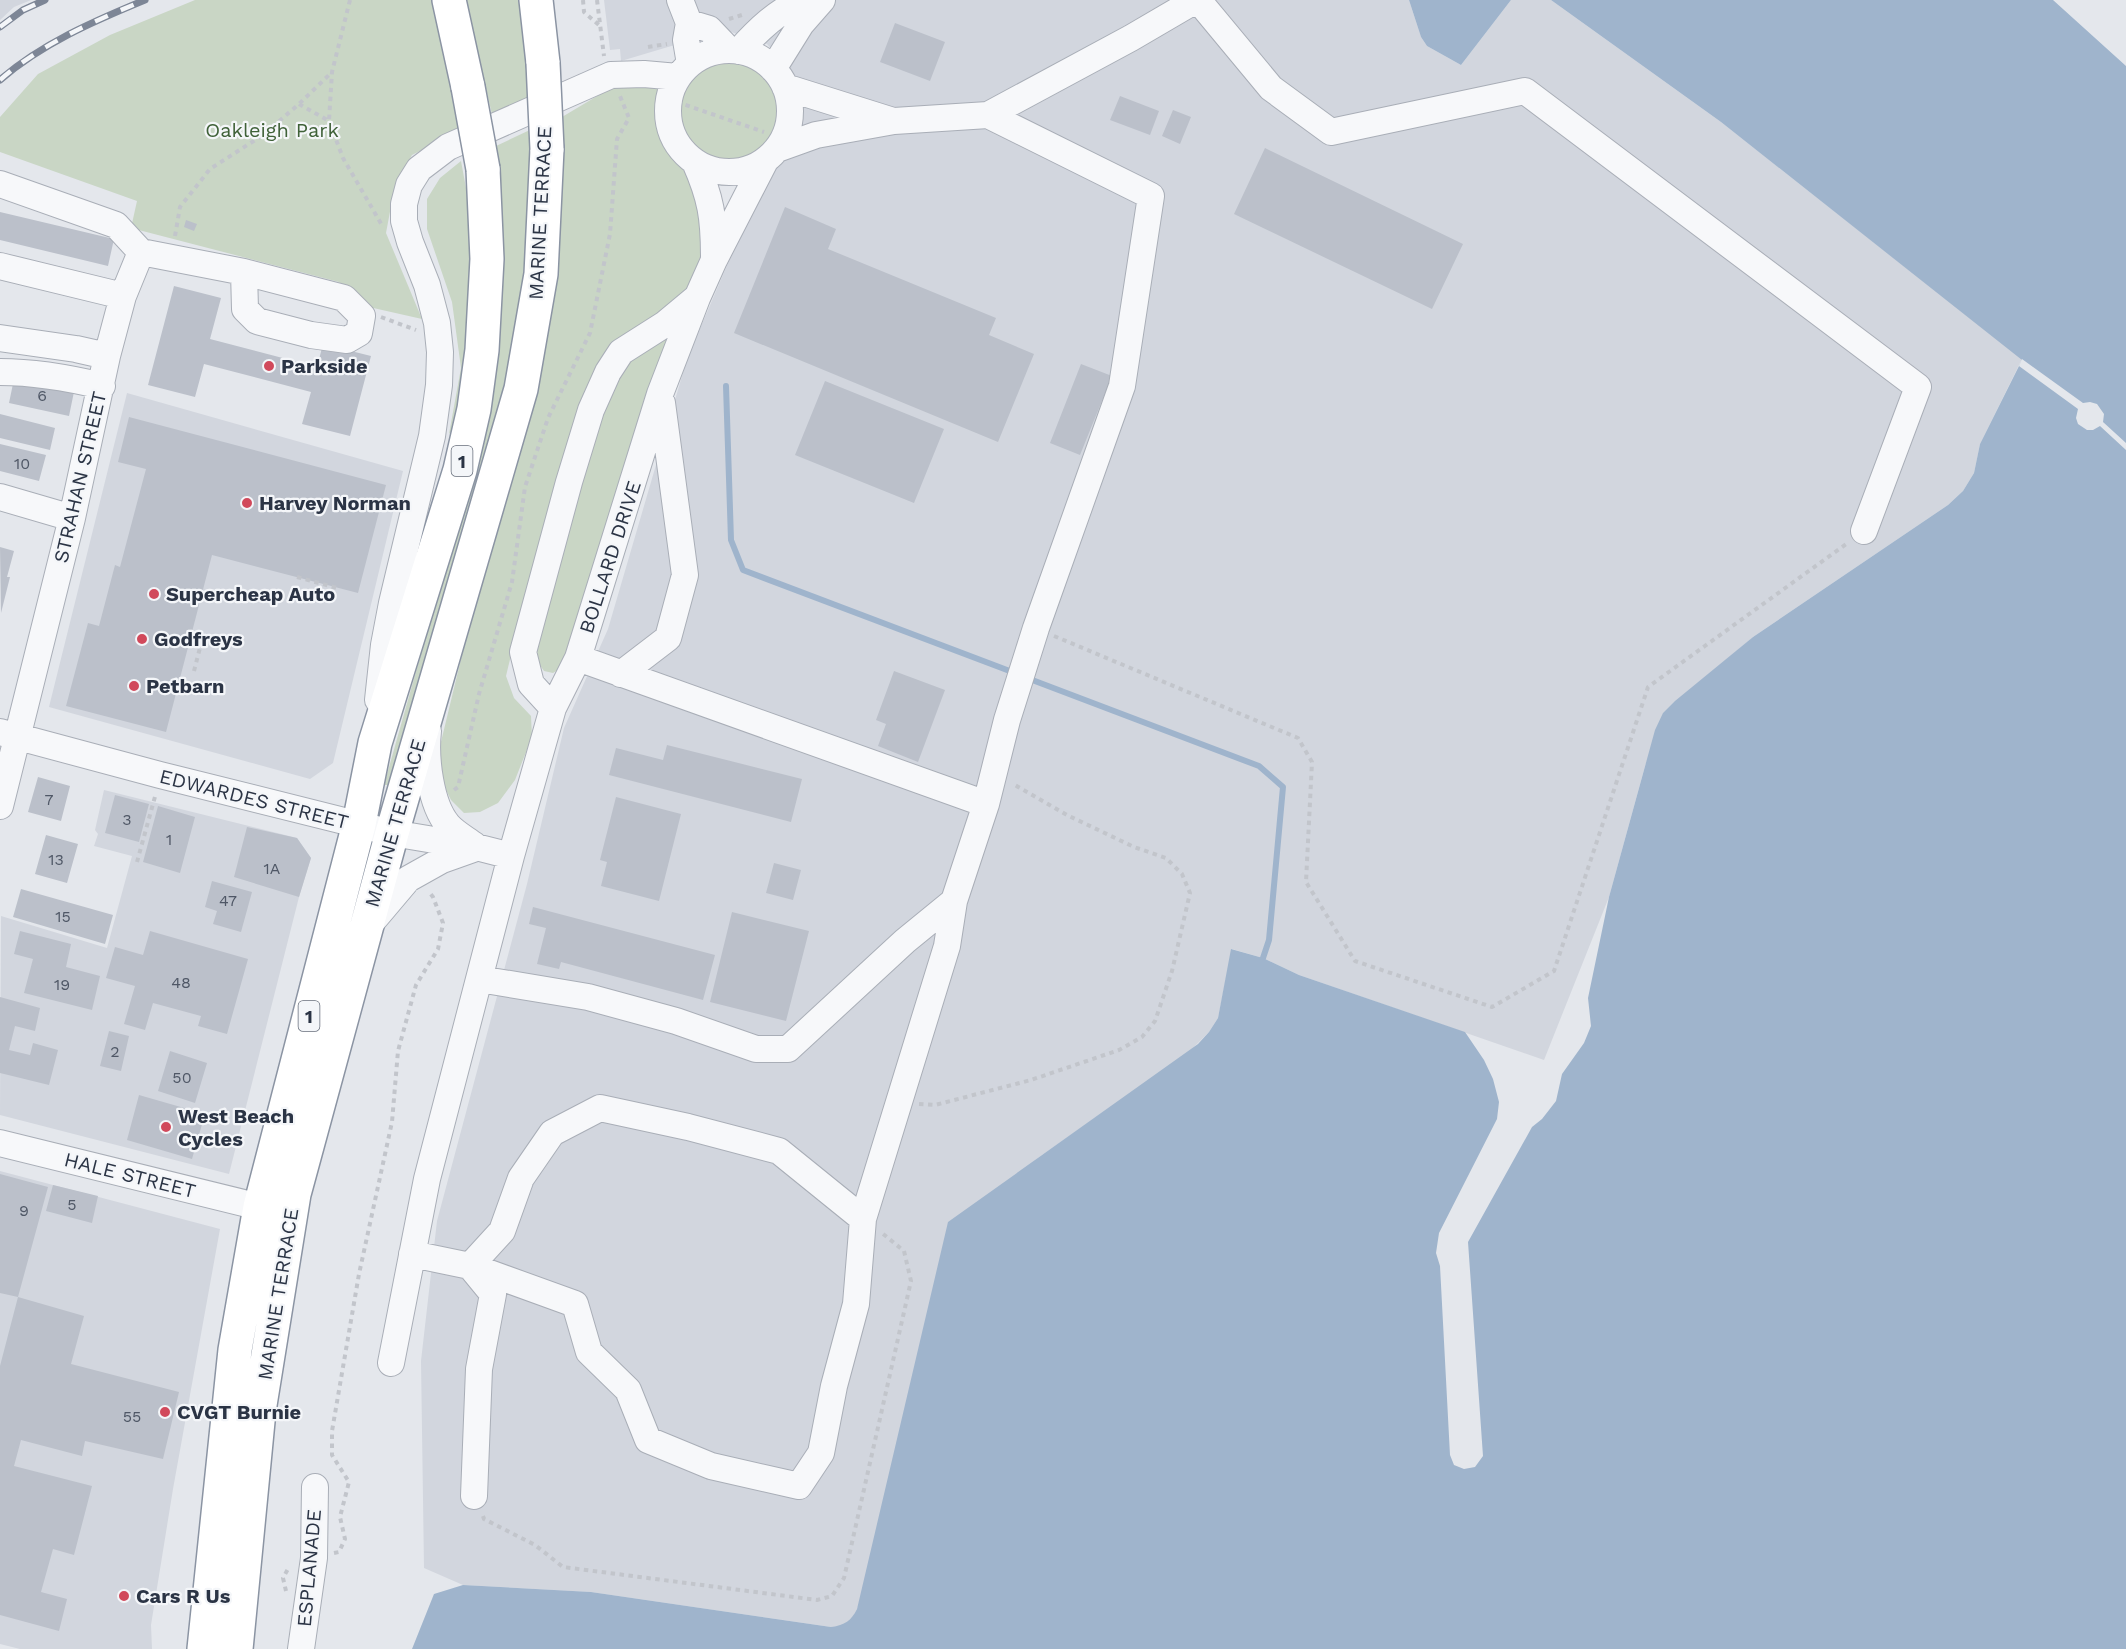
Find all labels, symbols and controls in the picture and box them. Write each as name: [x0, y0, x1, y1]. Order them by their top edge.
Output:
park label: Oakleigh Park: [205, 118, 339, 142]
street label: MARINE TERRACE: [523, 126, 557, 300]
place label: Parkside: [281, 354, 368, 378]
marker: Parkside: [262, 359, 276, 373]
house number: 6: [37, 386, 47, 405]
street label: STRAHAN STREET: [49, 389, 111, 565]
road number: 1: [452, 446, 472, 476]
house number: 10: [14, 454, 30, 473]
street label: BOLLARD DRIVE: [574, 478, 646, 636]
place label: Harvey Norman: [259, 491, 411, 515]
marker: Harvey Norman: [240, 496, 254, 510]
place label: Supercheap Auto: [166, 582, 335, 606]
marker: Supercheap Auto: [147, 587, 161, 601]
place label: Godfreys: [154, 627, 243, 651]
marker: Godfreys: [135, 632, 149, 646]
place label: Petbarn: [146, 674, 225, 698]
marker: Petbarn: [127, 679, 141, 693]
street label: MARINE TERRACE: [359, 736, 431, 910]
street label: EDWARDES STREET: [157, 764, 351, 834]
house number: 7: [45, 790, 54, 809]
house number: 3: [122, 810, 132, 829]
house number: 1: [166, 830, 172, 849]
house number: 13: [48, 850, 64, 869]
house number: 1A: [264, 859, 281, 878]
house number: 47: [219, 891, 237, 910]
house number: 15: [55, 907, 71, 926]
house number: 48: [171, 973, 191, 992]
house number: 19: [54, 975, 70, 994]
road number: 1: [298, 1001, 320, 1031]
house number: 2: [110, 1042, 120, 1061]
house number: 50: [172, 1068, 192, 1087]
place label: West Beach Cycles: [178, 1104, 294, 1151]
marker: West Beach Cycles: [159, 1120, 173, 1134]
street label: HALE STREET: [62, 1147, 198, 1203]
house number: 5: [67, 1195, 77, 1214]
house number: 9: [19, 1201, 29, 1220]
street label: MARINE TERRACE: [253, 1206, 303, 1382]
place label: CVGT Burnie: [177, 1400, 301, 1424]
marker: CVGT Burnie: [158, 1405, 172, 1419]
house number: 55: [123, 1407, 141, 1426]
street label: ESPLANADE: [292, 1508, 326, 1628]
place label: Cars R Us: [136, 1584, 231, 1608]
marker: Cars R Us: [117, 1589, 131, 1603]

